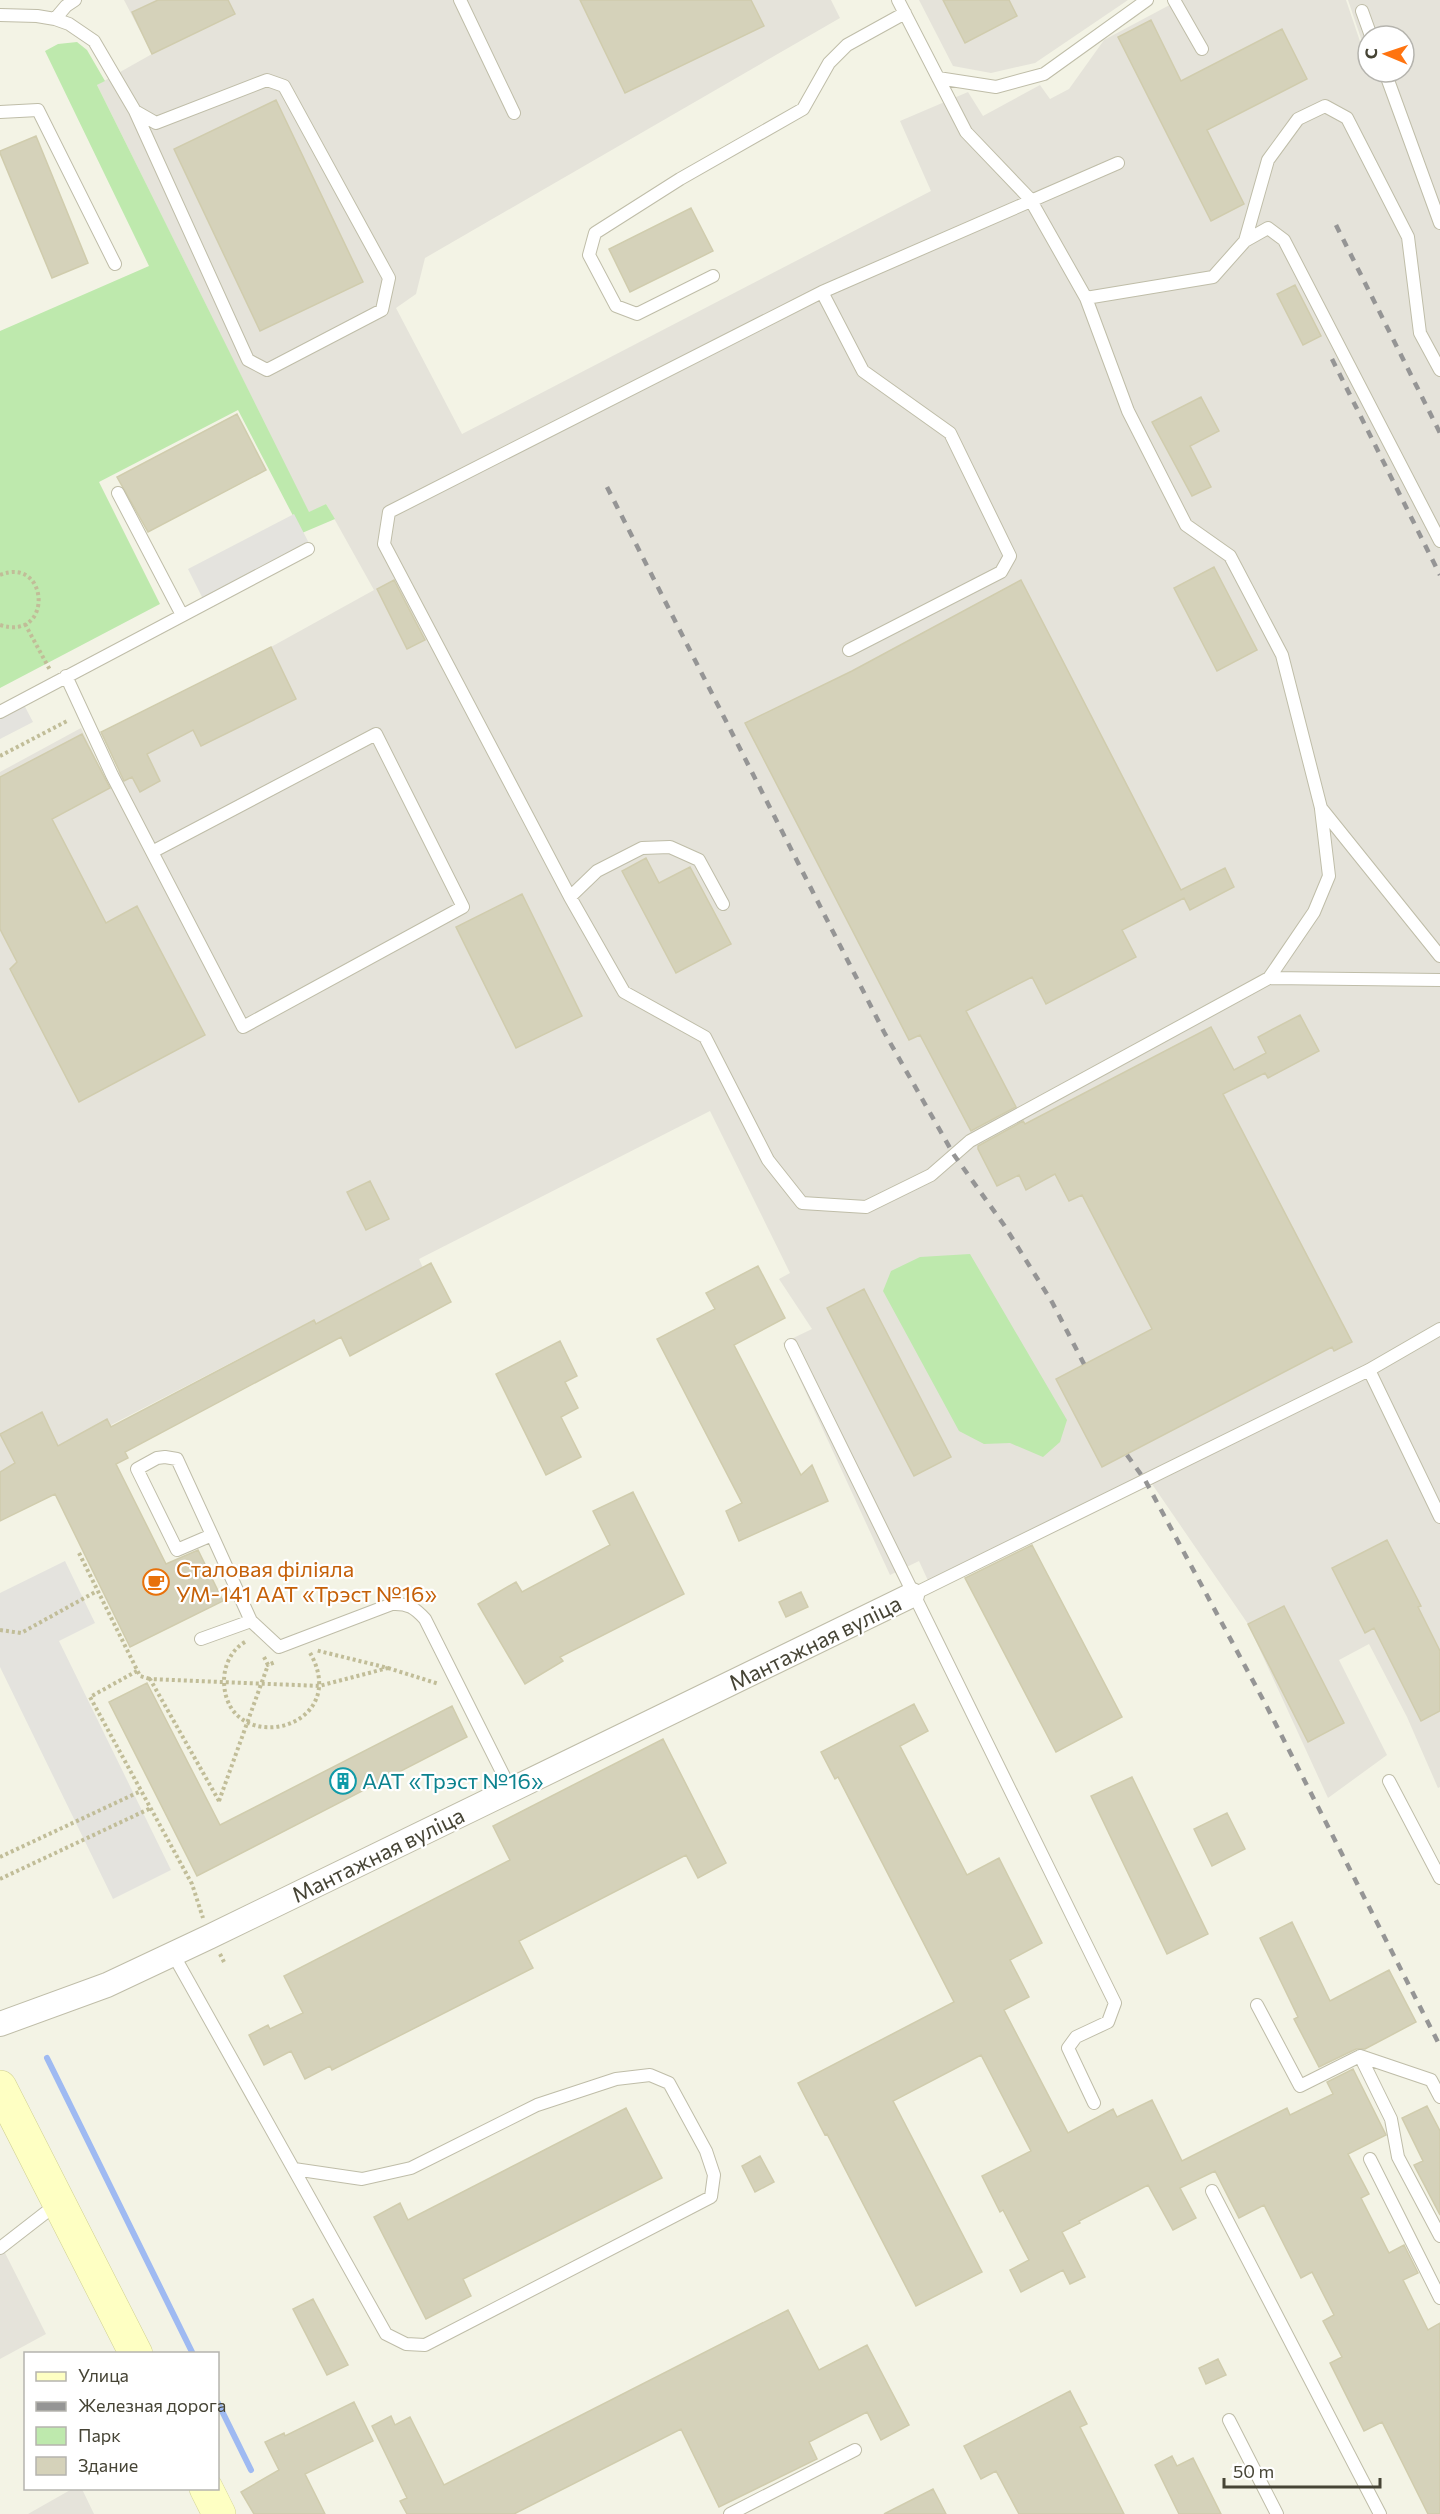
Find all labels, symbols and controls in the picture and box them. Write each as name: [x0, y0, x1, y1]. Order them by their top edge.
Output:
north arrow: [1356, 24, 1416, 84]
text: С: [1361, 48, 1380, 59]
place label: Сталовая філіяла УМ-141 ААТ «Трэст №16»: [176, 1555, 437, 1607]
cafe icon: Сталовая філіяла УМ-141 ААТ «Трэст №16»: [141, 1567, 171, 1597]
street label: Мантажная вуліца: [724, 1589, 905, 1696]
building icon: ААТ «Трэст №16»: [328, 1766, 358, 1796]
place label: ААТ «Трэст №16»: [362, 1767, 543, 1794]
street label: Мантажная вуліца: [287, 1801, 468, 1908]
legend: [24, 2352, 219, 2490]
text: Улица: [78, 2364, 129, 2386]
text: Железная дорога: [78, 2394, 226, 2416]
text: Парк: [78, 2424, 121, 2446]
scale bar: [1224, 2451, 1380, 2489]
text: Здание: [78, 2454, 138, 2476]
text: 50 m: [1233, 2460, 1274, 2482]

